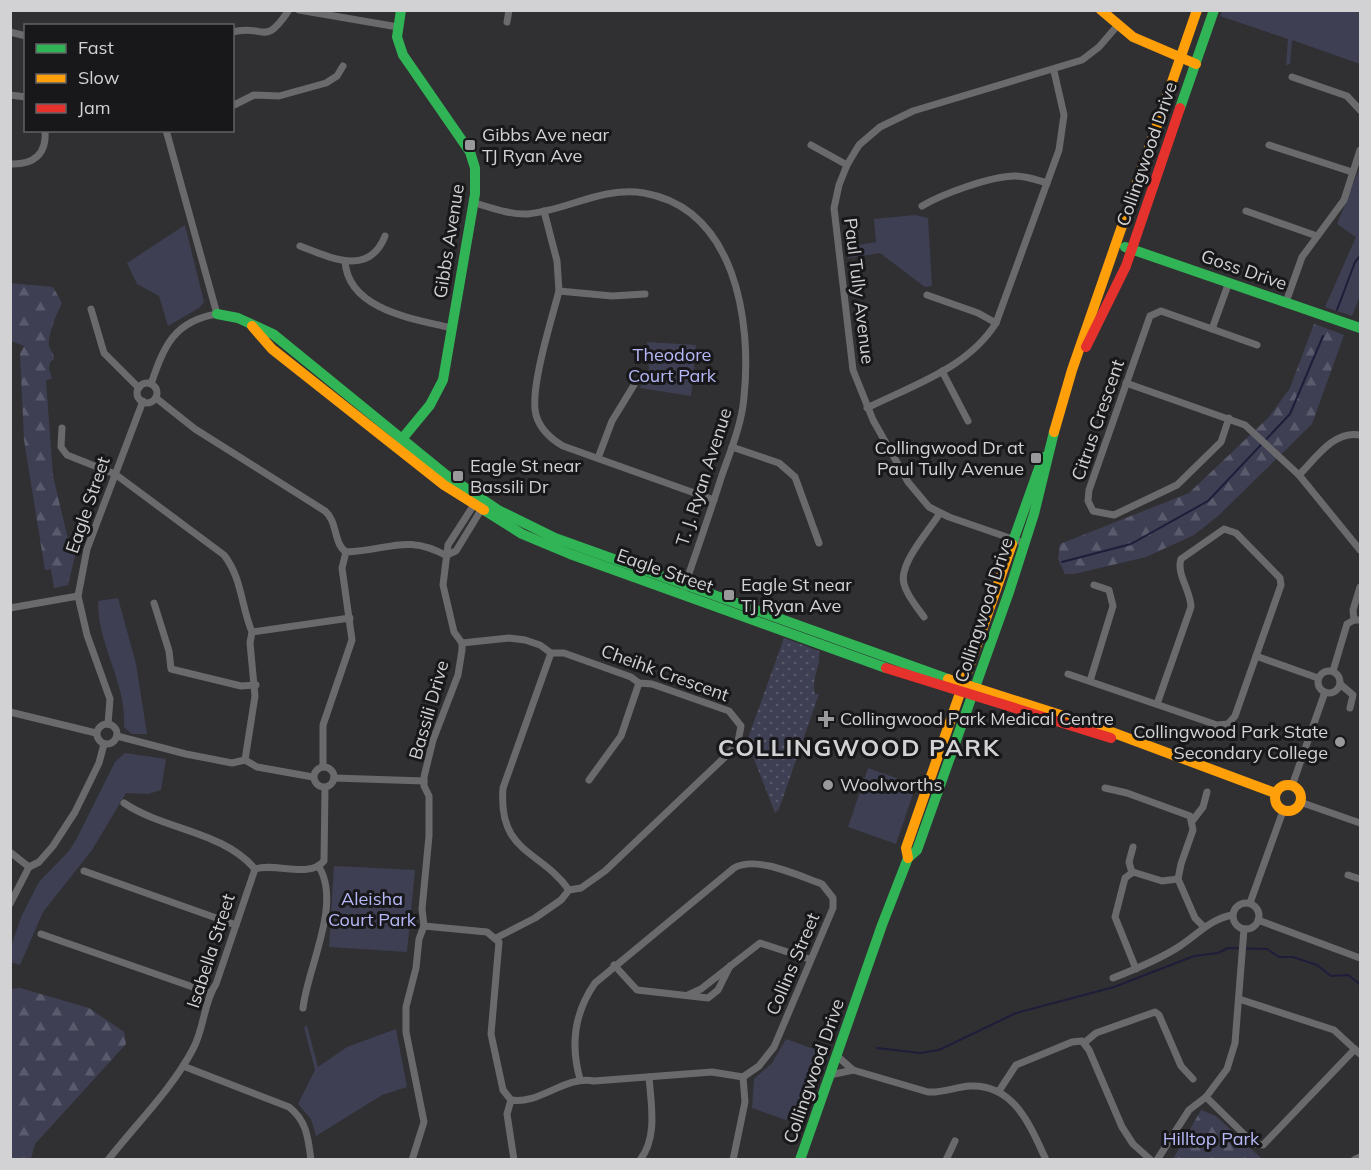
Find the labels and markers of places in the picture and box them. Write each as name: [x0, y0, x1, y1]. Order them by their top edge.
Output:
place label: Gibbs Ave near TJ Ryan Ave: [482, 123, 609, 167]
marker: Gibbs Ave near TJ Ryan Ave: [463, 138, 477, 152]
place label: Collingwood Dr at Paul Tully Avenue: [874, 436, 1024, 480]
marker: Collingwood Dr at Paul Tully Avenue: [1029, 451, 1043, 465]
place label: Eagle St near Bassili Dr: [470, 454, 581, 498]
marker: Eagle St near Bassili Dr: [451, 469, 465, 483]
place label: Eagle St near TJ Ryan Ave: [741, 573, 852, 617]
marker: Eagle St near TJ Ryan Ave: [722, 588, 736, 602]
place label: Collingwood Park Medical Centre: [840, 707, 1114, 730]
marker: Collingwood Park Medical Centre: [817, 710, 835, 728]
place label: Collingwood Park State Secondary College: [1133, 720, 1328, 764]
marker: Collingwood Park State Secondary College: [1333, 735, 1347, 749]
place label: Woolworths: [840, 773, 942, 796]
marker: Woolworths: [821, 778, 835, 792]

